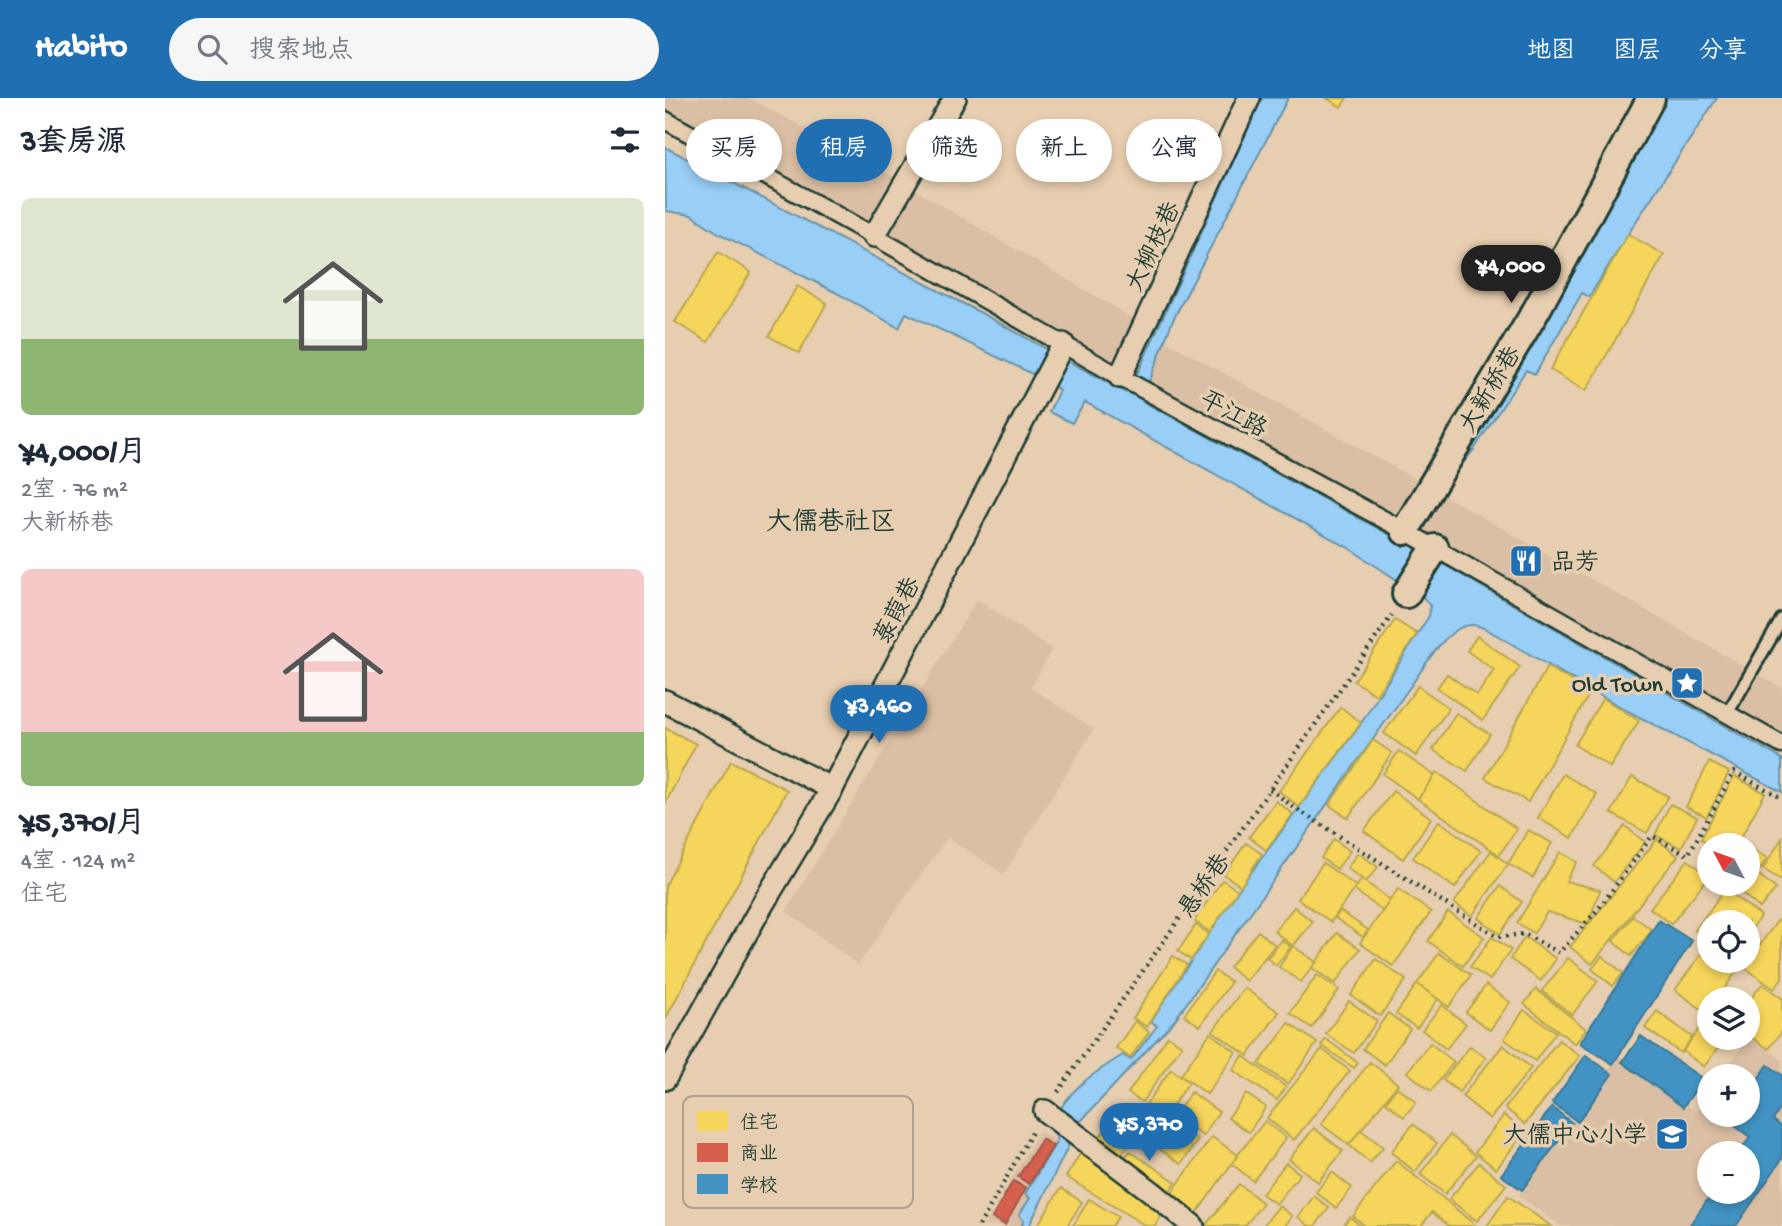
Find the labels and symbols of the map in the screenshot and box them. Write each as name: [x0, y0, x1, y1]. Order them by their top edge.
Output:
street label: 大柳枝巷: [1121, 197, 1189, 297]
pin: ¥4,000: [1454, 246, 1568, 305]
street label: 大新桥巷: [1454, 342, 1529, 439]
street label: 平江路: [1194, 385, 1272, 446]
district label: 大儒巷社区: [766, 507, 896, 540]
restaurant icon: 品芳: [1507, 542, 1545, 580]
place label: 品芳: [1551, 549, 1599, 579]
street label: 菉葭巷: [869, 573, 929, 650]
place icon: Old Town: [1668, 664, 1706, 702]
place label: Old Town: [1572, 672, 1664, 701]
pin: ¥3,460: [822, 686, 936, 745]
north arrow: [1697, 833, 1761, 896]
street label: 悬桥巷: [1173, 849, 1238, 925]
legend: [683, 1096, 913, 1208]
pin: ¥5,370: [1092, 1104, 1206, 1163]
text: 住宅: [740, 1112, 778, 1136]
school or university icon: 大儒中心小学: [1653, 1115, 1691, 1153]
place label: 大儒中心小学: [1503, 1122, 1647, 1152]
text: 商业: [740, 1143, 778, 1167]
text: 学校: [740, 1175, 778, 1199]

